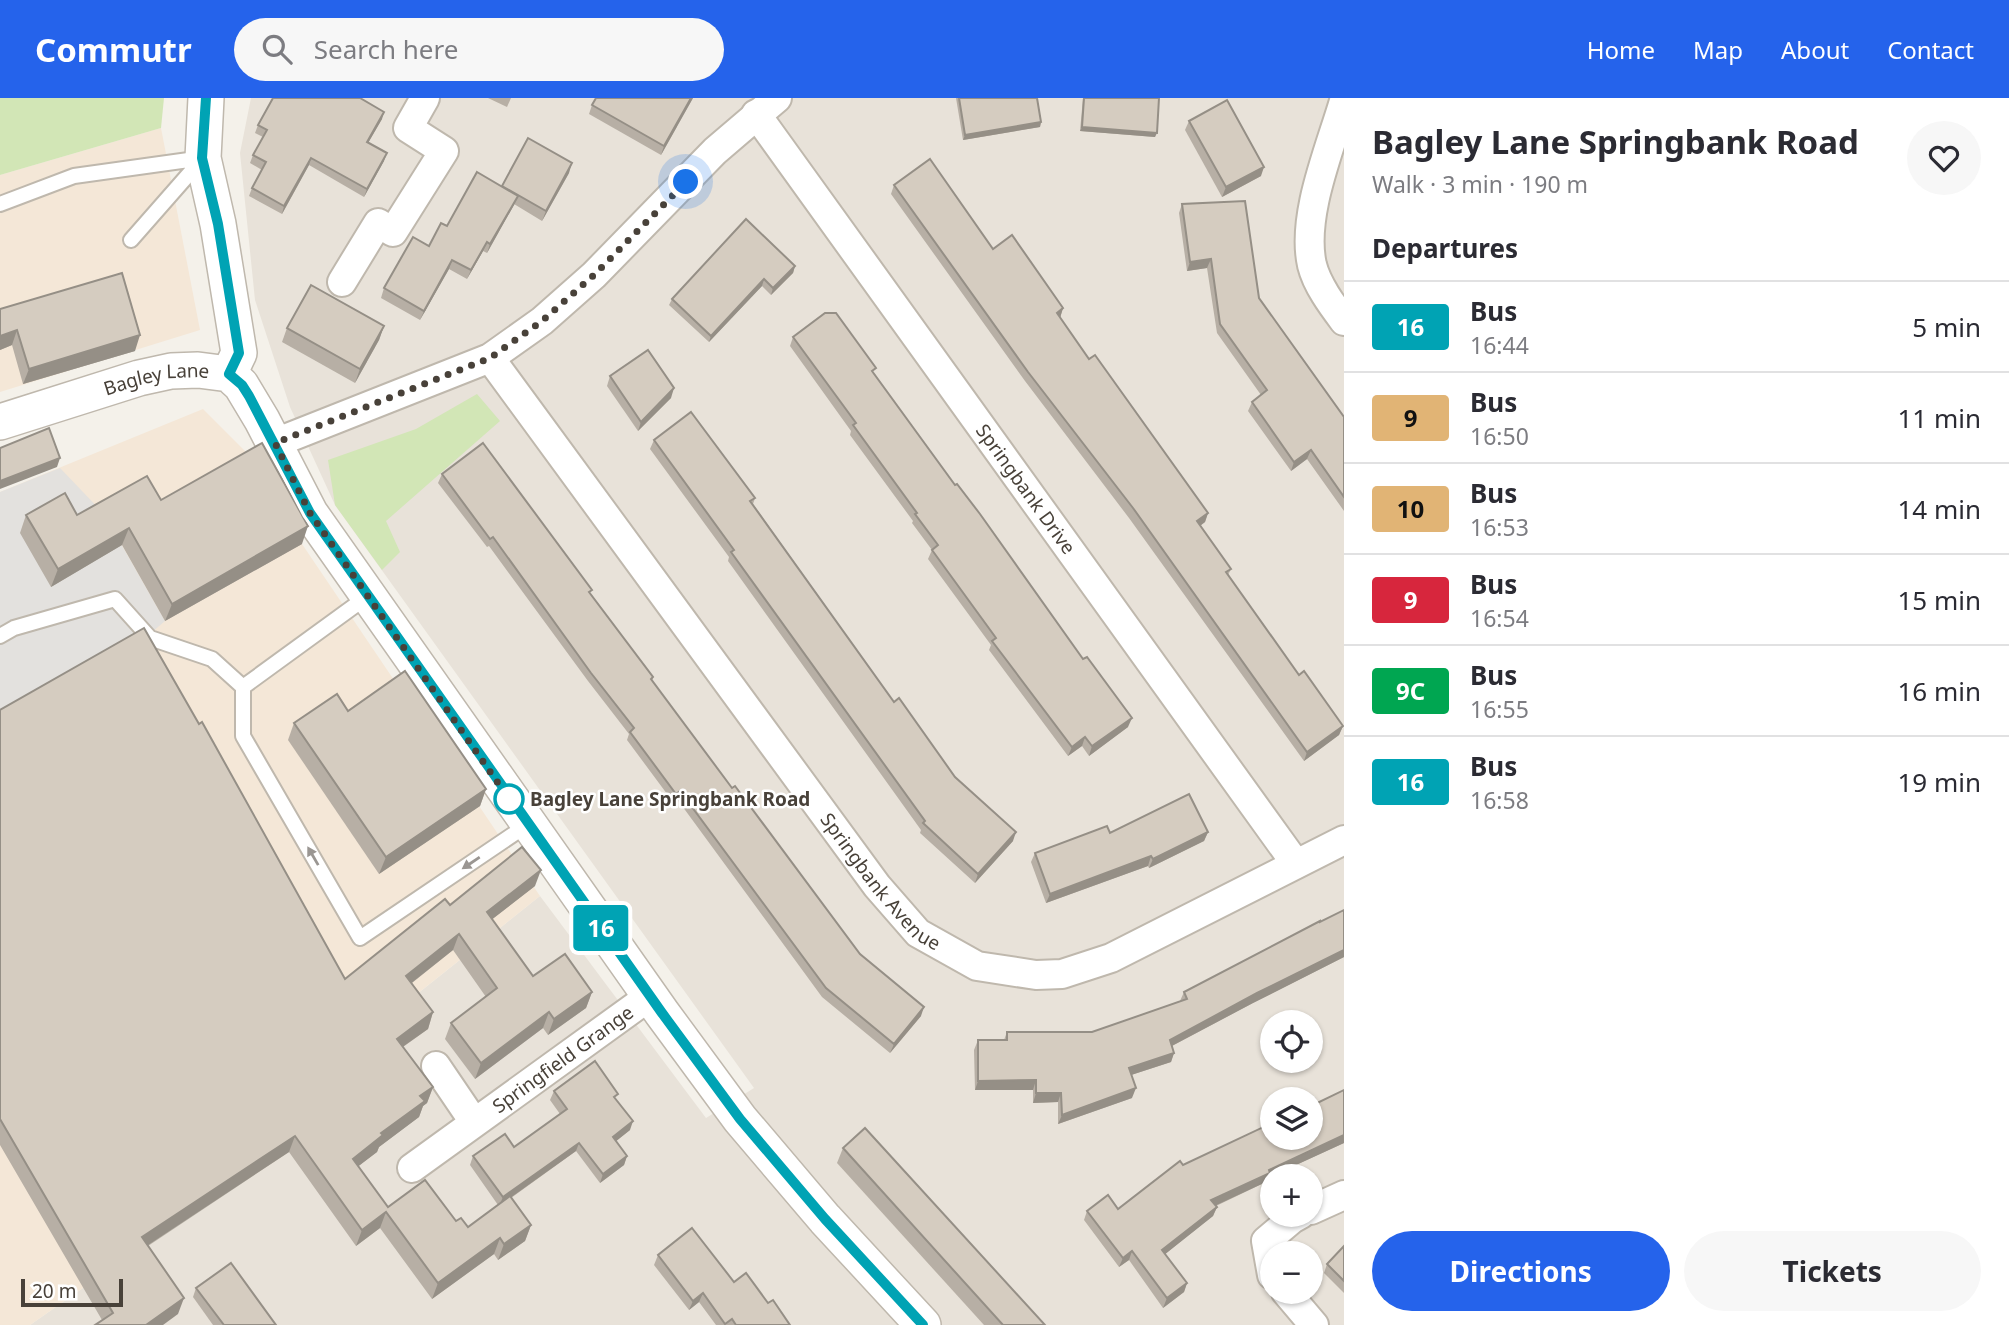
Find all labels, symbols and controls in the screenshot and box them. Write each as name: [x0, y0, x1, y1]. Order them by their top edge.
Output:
search box: [234, 18, 724, 81]
text: Commutr: [35, 27, 192, 72]
icon: search: [258, 30, 296, 68]
text: Search here: [314, 31, 458, 67]
text: Home: [1587, 33, 1655, 66]
text: Map: [1693, 33, 1743, 66]
text: About: [1781, 33, 1849, 66]
text: Contact: [1887, 33, 1974, 66]
text: Bagley Lane Springbank Road: [1372, 119, 1859, 164]
button: heart: [1907, 121, 1981, 195]
your location: [668, 164, 703, 199]
text: Walk · 3 min · 190 m: [1372, 168, 1588, 200]
text: Departures: [1372, 230, 1518, 266]
text: Bus: [1470, 293, 1517, 329]
text: 5 min: [1912, 309, 1981, 345]
text: 16: [1397, 310, 1424, 343]
text: 16:44: [1470, 329, 1529, 361]
street label: Bagley Lane: [100, 357, 211, 401]
text: Bus: [1470, 384, 1517, 420]
text: 11 min: [1897, 400, 1981, 436]
text: 9: [1404, 401, 1417, 434]
street label: Springbank Drive: [970, 419, 1082, 559]
text: 16:50: [1470, 420, 1529, 452]
text: Bus: [1470, 475, 1517, 511]
text: 14 min: [1897, 491, 1981, 527]
text: 10: [1397, 492, 1424, 525]
text: 16:53: [1470, 511, 1529, 543]
text: Bus: [1470, 566, 1517, 602]
text: 15 min: [1897, 582, 1981, 618]
text: 9: [1404, 583, 1417, 616]
text: 16:54: [1470, 602, 1529, 634]
text: Bus: [1470, 657, 1517, 693]
text: 16 min: [1897, 673, 1981, 709]
text: 9C: [1396, 674, 1425, 707]
text: 16:55: [1470, 693, 1529, 725]
text: Bus: [1470, 748, 1517, 784]
text: 19 min: [1897, 764, 1981, 800]
text: 16: [1397, 765, 1424, 798]
marker: Bagley Lane Springbank Road: [494, 784, 524, 814]
text: 16:58: [1470, 784, 1529, 816]
place label: Bagley Lane Springbank Road: [530, 786, 810, 812]
street label: Springbank Avenue: [815, 808, 945, 956]
one-way arrow: [307, 847, 319, 866]
one-way arrow: [462, 856, 480, 870]
line badge: 16: [570, 905, 632, 951]
text: 16: [587, 911, 615, 944]
street label: Springfield Grange: [487, 999, 639, 1119]
map controls: [1260, 1010, 1323, 1304]
button: locate: [1260, 1010, 1323, 1073]
button: layers: [1260, 1087, 1323, 1150]
button: +: [1260, 1164, 1323, 1227]
button: Directions: [1372, 1231, 1670, 1311]
button: Tickets: [1684, 1231, 1981, 1311]
button: −: [1260, 1241, 1323, 1304]
scale bar: [21, 1276, 122, 1308]
text: 20 m: [32, 1278, 76, 1304]

